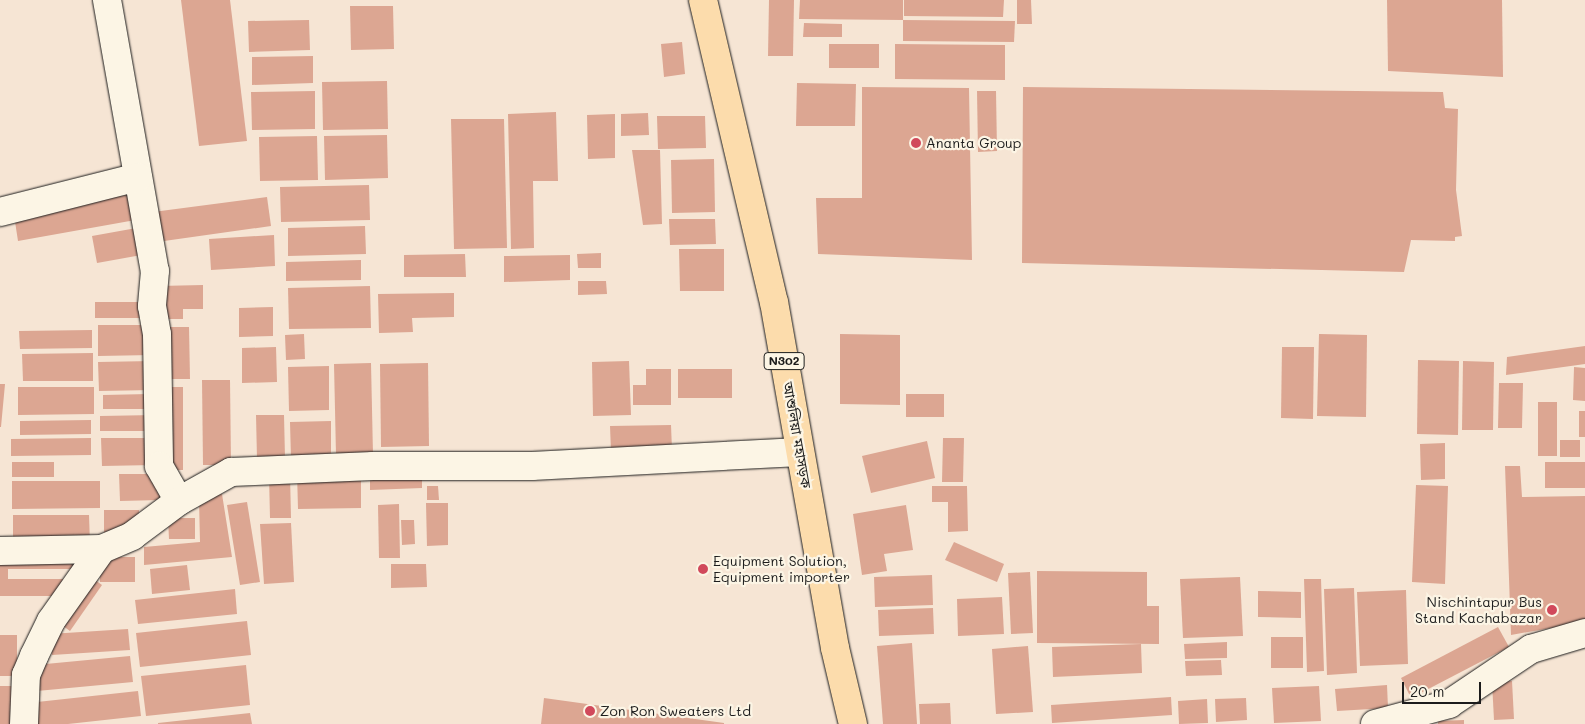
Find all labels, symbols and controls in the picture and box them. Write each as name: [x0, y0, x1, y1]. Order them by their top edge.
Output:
place label: Ananta Group: [926, 135, 1021, 151]
marker: Ananta Group: [910, 137, 922, 149]
road number: N302: [763, 352, 805, 371]
street label: আশুলিয়া মহাসড়ক: [779, 381, 815, 489]
place label: Equipment Solution, Equipment importer: [713, 553, 850, 586]
marker: Equipment Solution, Equipment importer: [697, 563, 709, 575]
place label: Nischintapur Bus Stand Kachabazar: [1415, 594, 1542, 626]
marker: Nischintapur Bus Stand Kachabazar: [1546, 604, 1558, 616]
scale bar: [1405, 672, 1484, 704]
text: 20 m: [1410, 681, 1444, 701]
place label: Zon Ron Sweaters Ltd: [600, 703, 751, 719]
marker: Zon Ron Sweaters Ltd: [584, 705, 596, 717]

